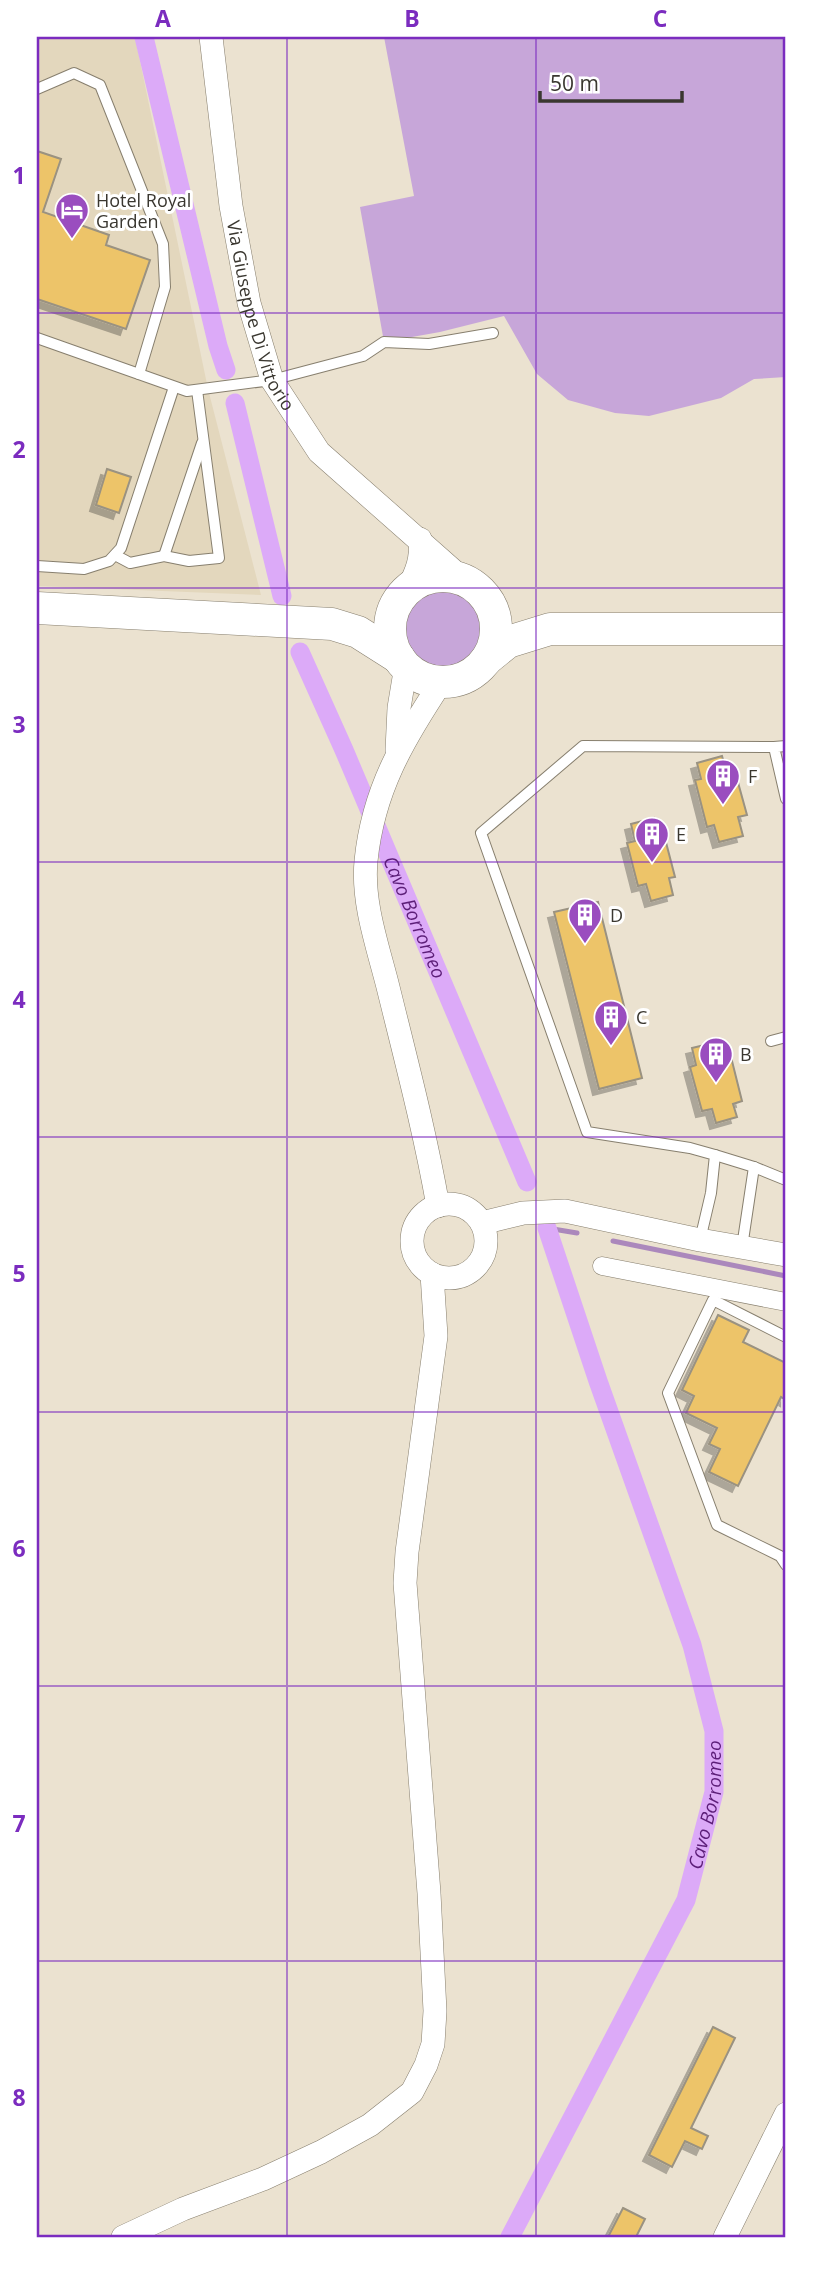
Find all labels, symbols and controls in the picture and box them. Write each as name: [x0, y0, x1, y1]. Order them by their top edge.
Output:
text: A: [155, 2, 171, 34]
text: B: [404, 2, 420, 34]
text: C: [653, 2, 667, 34]
scale bar: [540, 60, 681, 104]
text: 50 m: [550, 69, 599, 97]
text: 1: [12, 159, 26, 191]
place label: Hotel Royal Garden: [96, 188, 191, 233]
hotel icon: Hotel Royal Garden: [53, 191, 91, 240]
street label: Via Giuseppe Di Vittorio: [222, 218, 301, 415]
text: 2: [12, 433, 26, 465]
text: 3: [12, 708, 26, 740]
building icon: F: [704, 757, 742, 806]
place label: F: [748, 764, 757, 788]
building icon: E: [633, 815, 671, 864]
place label: E: [676, 822, 686, 846]
water label: Cavo Borromeo: [377, 852, 452, 983]
building icon: D: [566, 896, 604, 945]
place label: D: [610, 903, 623, 927]
text: 4: [12, 983, 26, 1015]
building icon: C: [592, 998, 630, 1047]
place label: C: [636, 1005, 647, 1029]
building icon: B: [697, 1035, 735, 1084]
place label: B: [740, 1042, 752, 1066]
text: 5: [12, 1257, 26, 1289]
text: 6: [12, 1532, 26, 1564]
water label: Cavo Borromeo: [682, 1740, 727, 1872]
text: 7: [12, 1807, 26, 1839]
text: 8: [12, 2081, 26, 2113]

